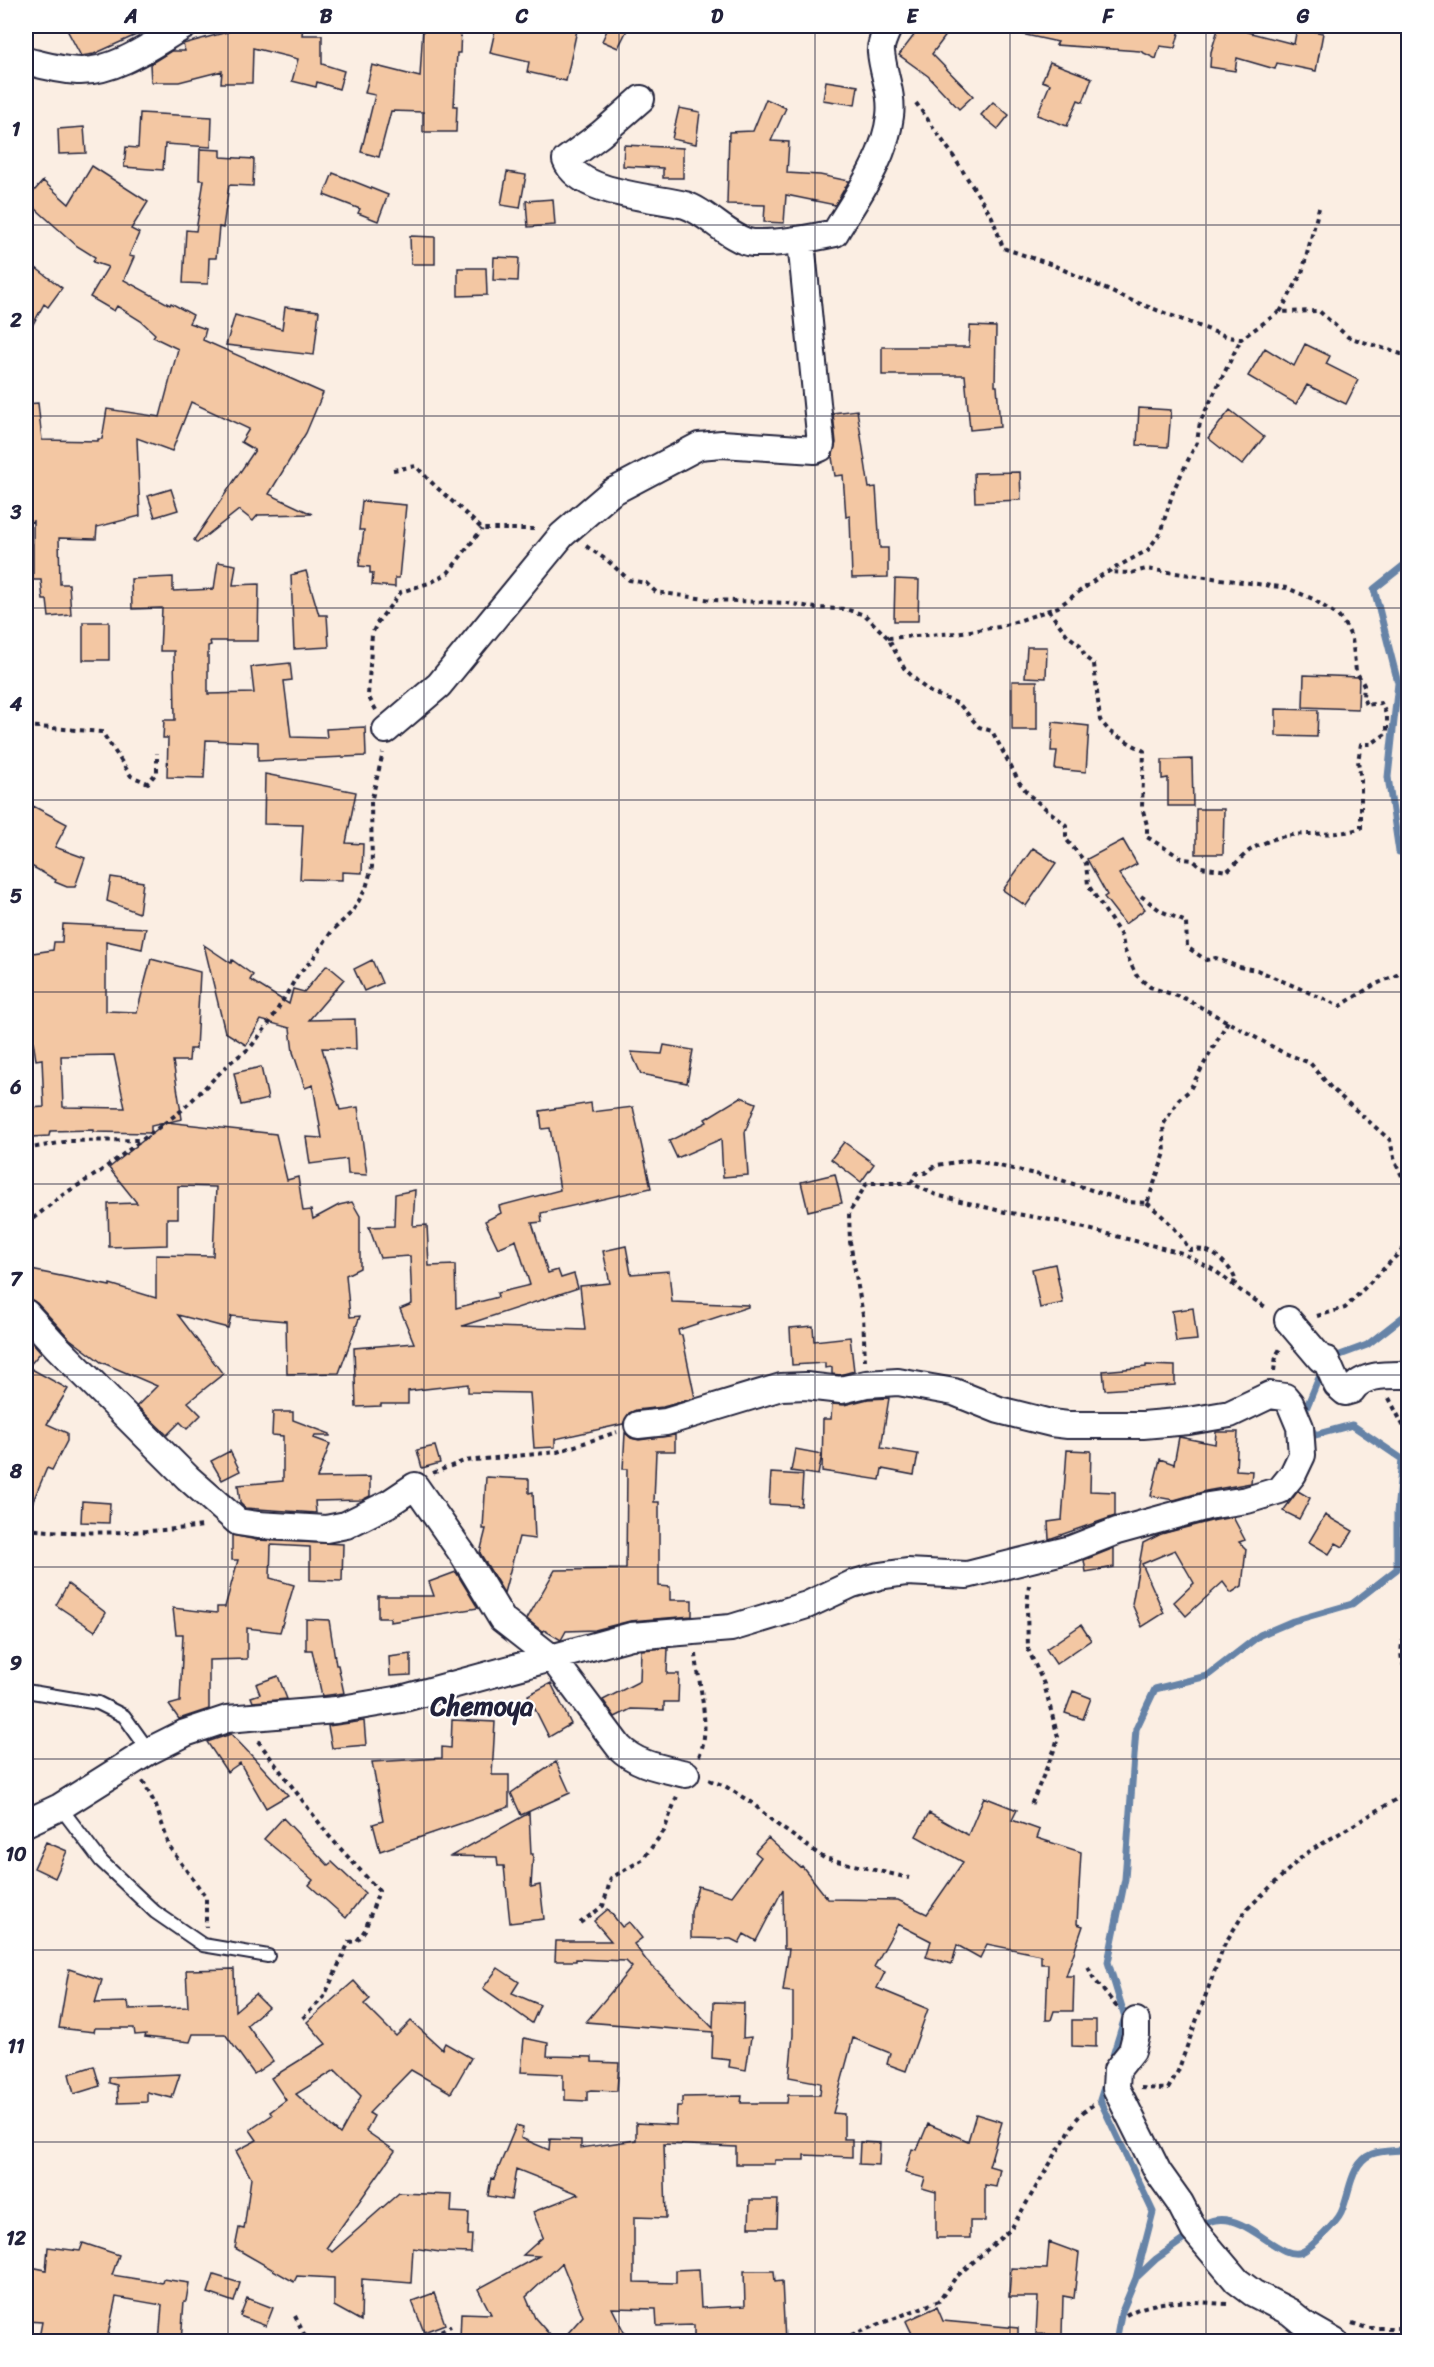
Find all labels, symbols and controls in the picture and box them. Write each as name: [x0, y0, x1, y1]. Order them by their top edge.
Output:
text: A: [123, 0, 138, 34]
text: B: [320, 0, 333, 34]
text: C: [515, 0, 529, 34]
text: D: [711, 0, 724, 34]
text: E: [906, 0, 919, 34]
text: F: [1102, 0, 1115, 34]
text: G: [1296, 0, 1310, 34]
text: 1: [12, 112, 21, 147]
text: 2: [9, 303, 22, 338]
text: 3: [10, 495, 22, 530]
text: 4: [9, 687, 23, 722]
text: 5: [10, 879, 22, 914]
text: 6: [9, 1070, 22, 1105]
text: 7: [10, 1262, 23, 1297]
text: 8: [9, 1454, 23, 1489]
text: 9: [10, 1646, 22, 1681]
district label: Chemoya: [430, 1683, 534, 1729]
text: 10: [5, 1837, 27, 1872]
text: 11: [7, 2029, 25, 2064]
text: 12: [6, 2221, 27, 2256]

